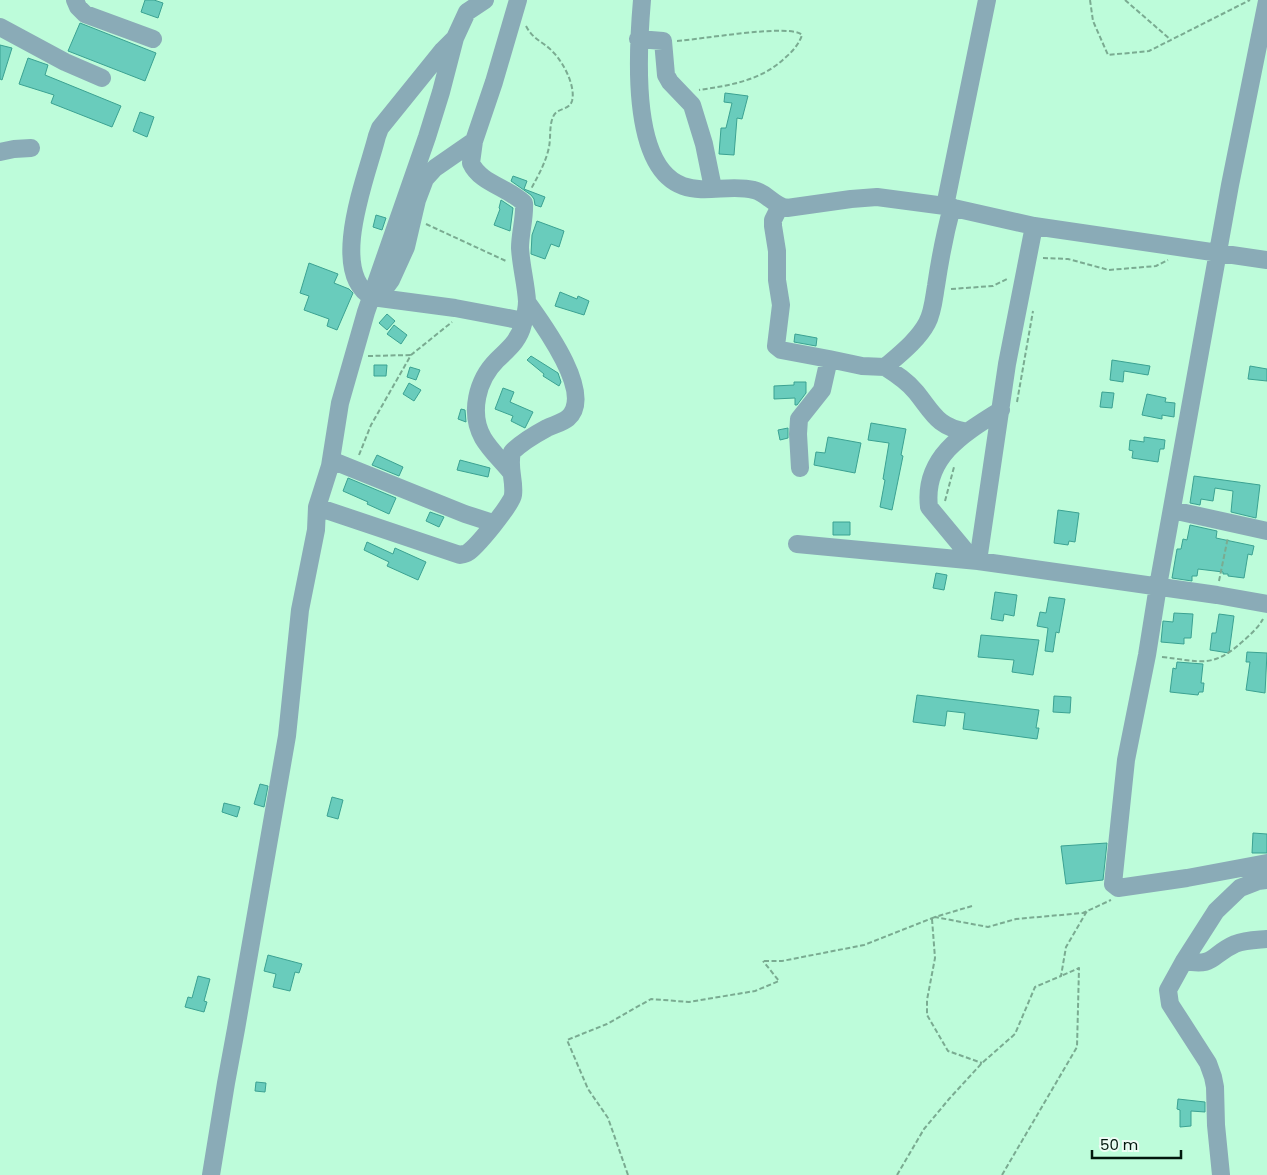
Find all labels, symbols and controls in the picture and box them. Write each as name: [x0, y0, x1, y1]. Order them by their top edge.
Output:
scale bar: [1092, 1128, 1181, 1160]
text: 50 m: [1100, 1134, 1138, 1155]

